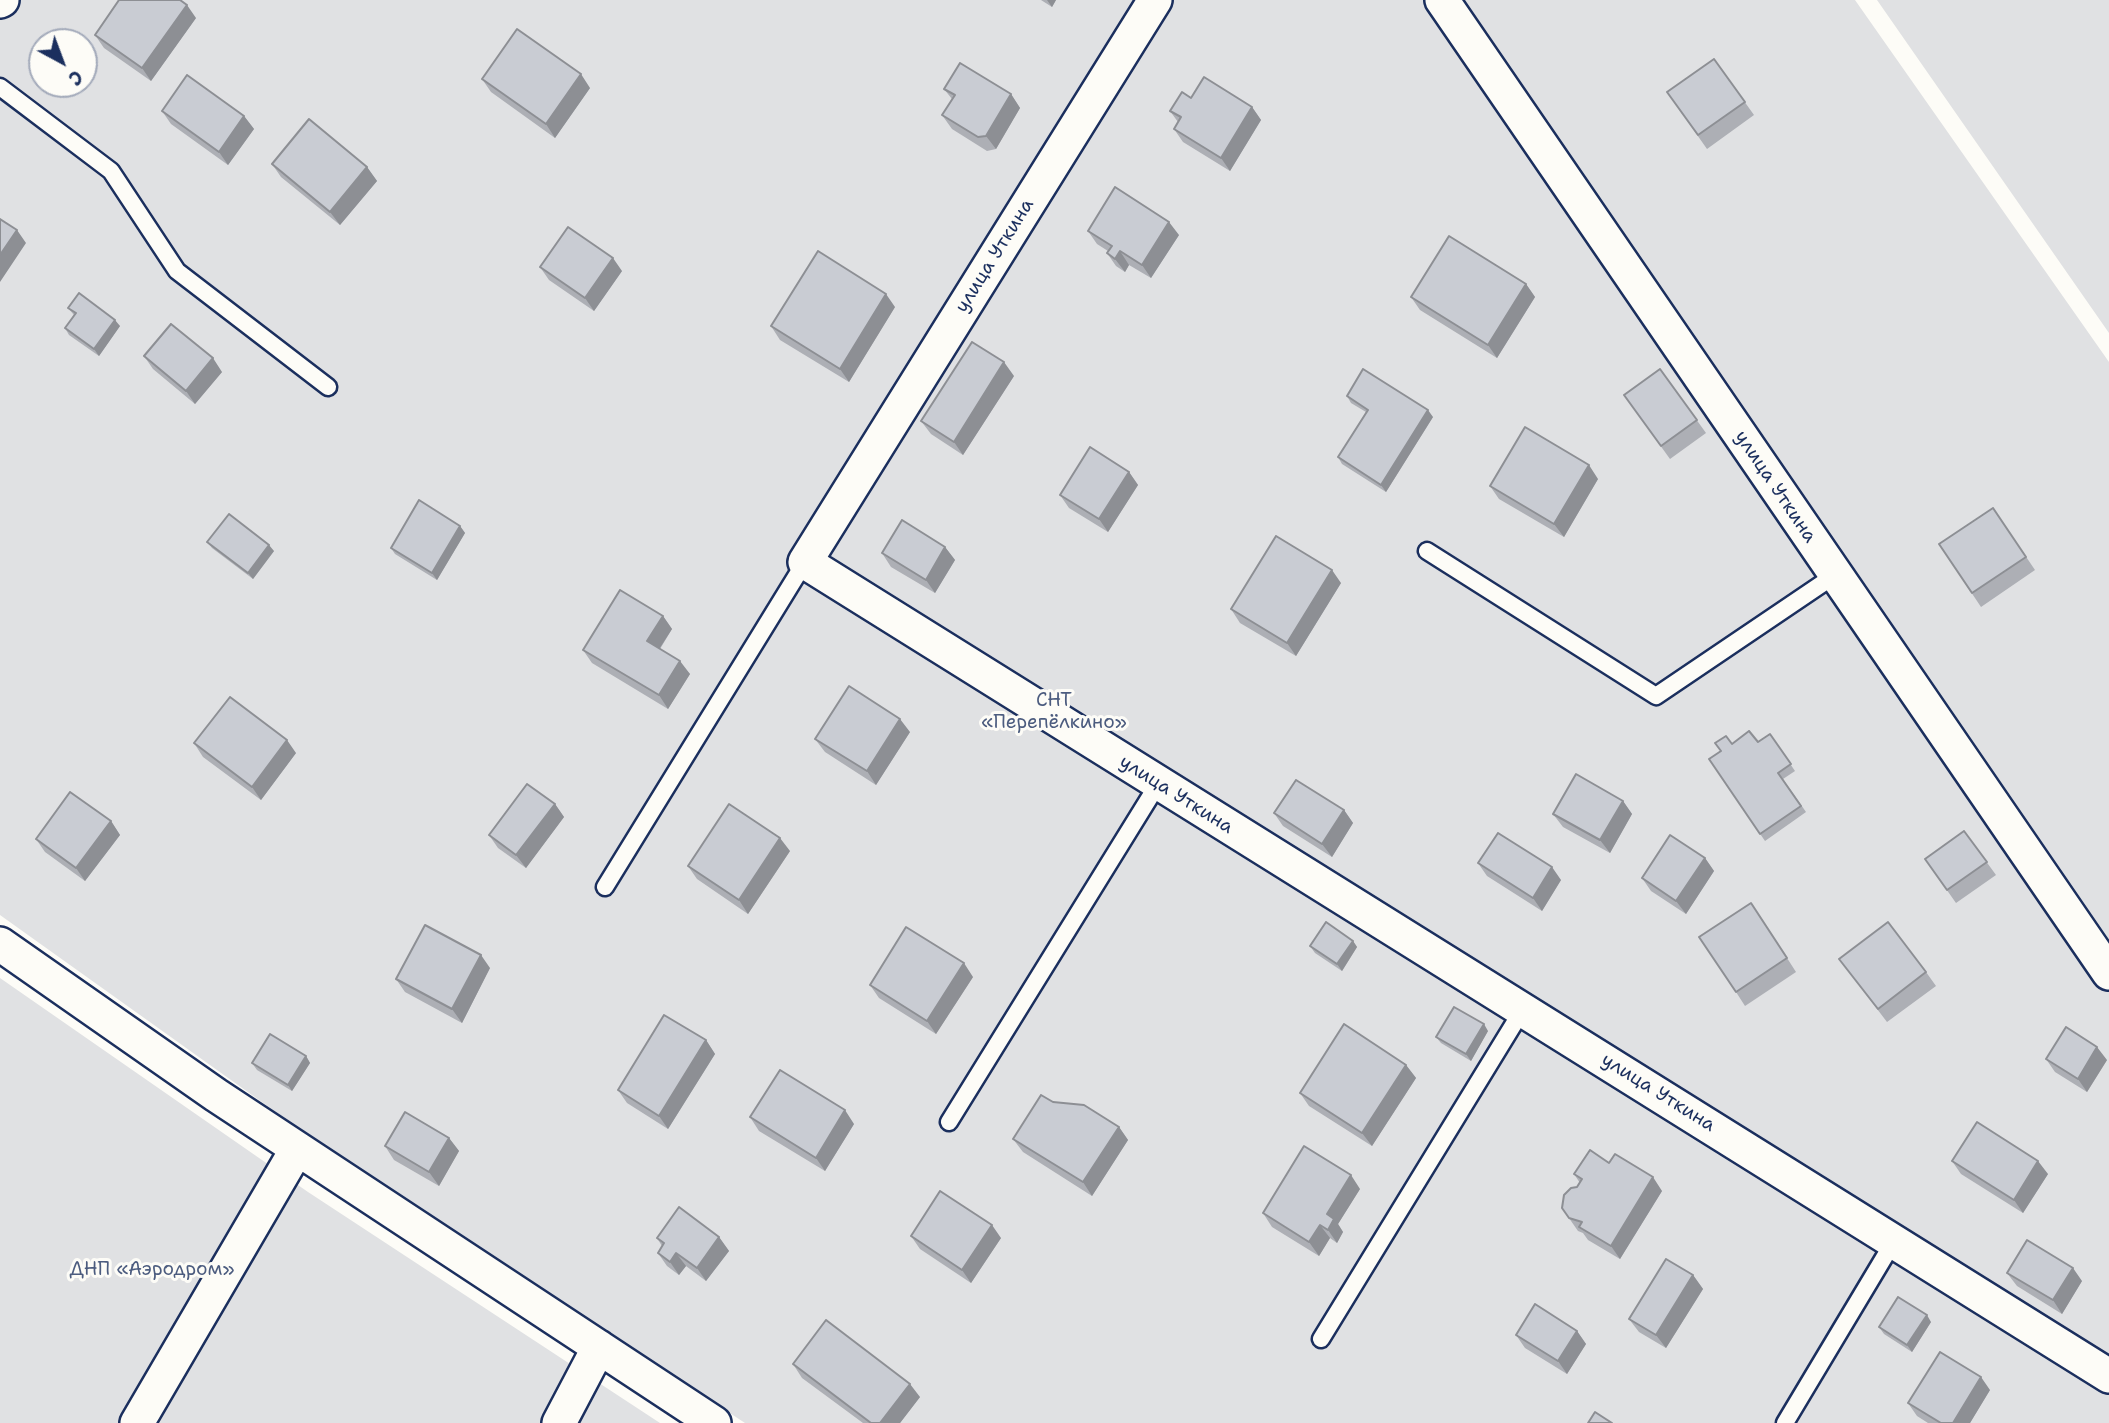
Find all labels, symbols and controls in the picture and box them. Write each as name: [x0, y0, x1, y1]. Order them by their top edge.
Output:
north arrow: [28, 28, 98, 98]
text: С: [63, 64, 88, 91]
street label: улица Уткина: [951, 195, 1039, 317]
street label: улица Уткина: [1729, 427, 1821, 547]
park label: СНТ «Перепёлкино»: [981, 690, 1127, 734]
street label: улица Уткина: [1115, 751, 1237, 839]
street label: улица Уткина: [1597, 1049, 1719, 1137]
park label: ДНП «Аэродром»: [70, 1259, 234, 1281]

